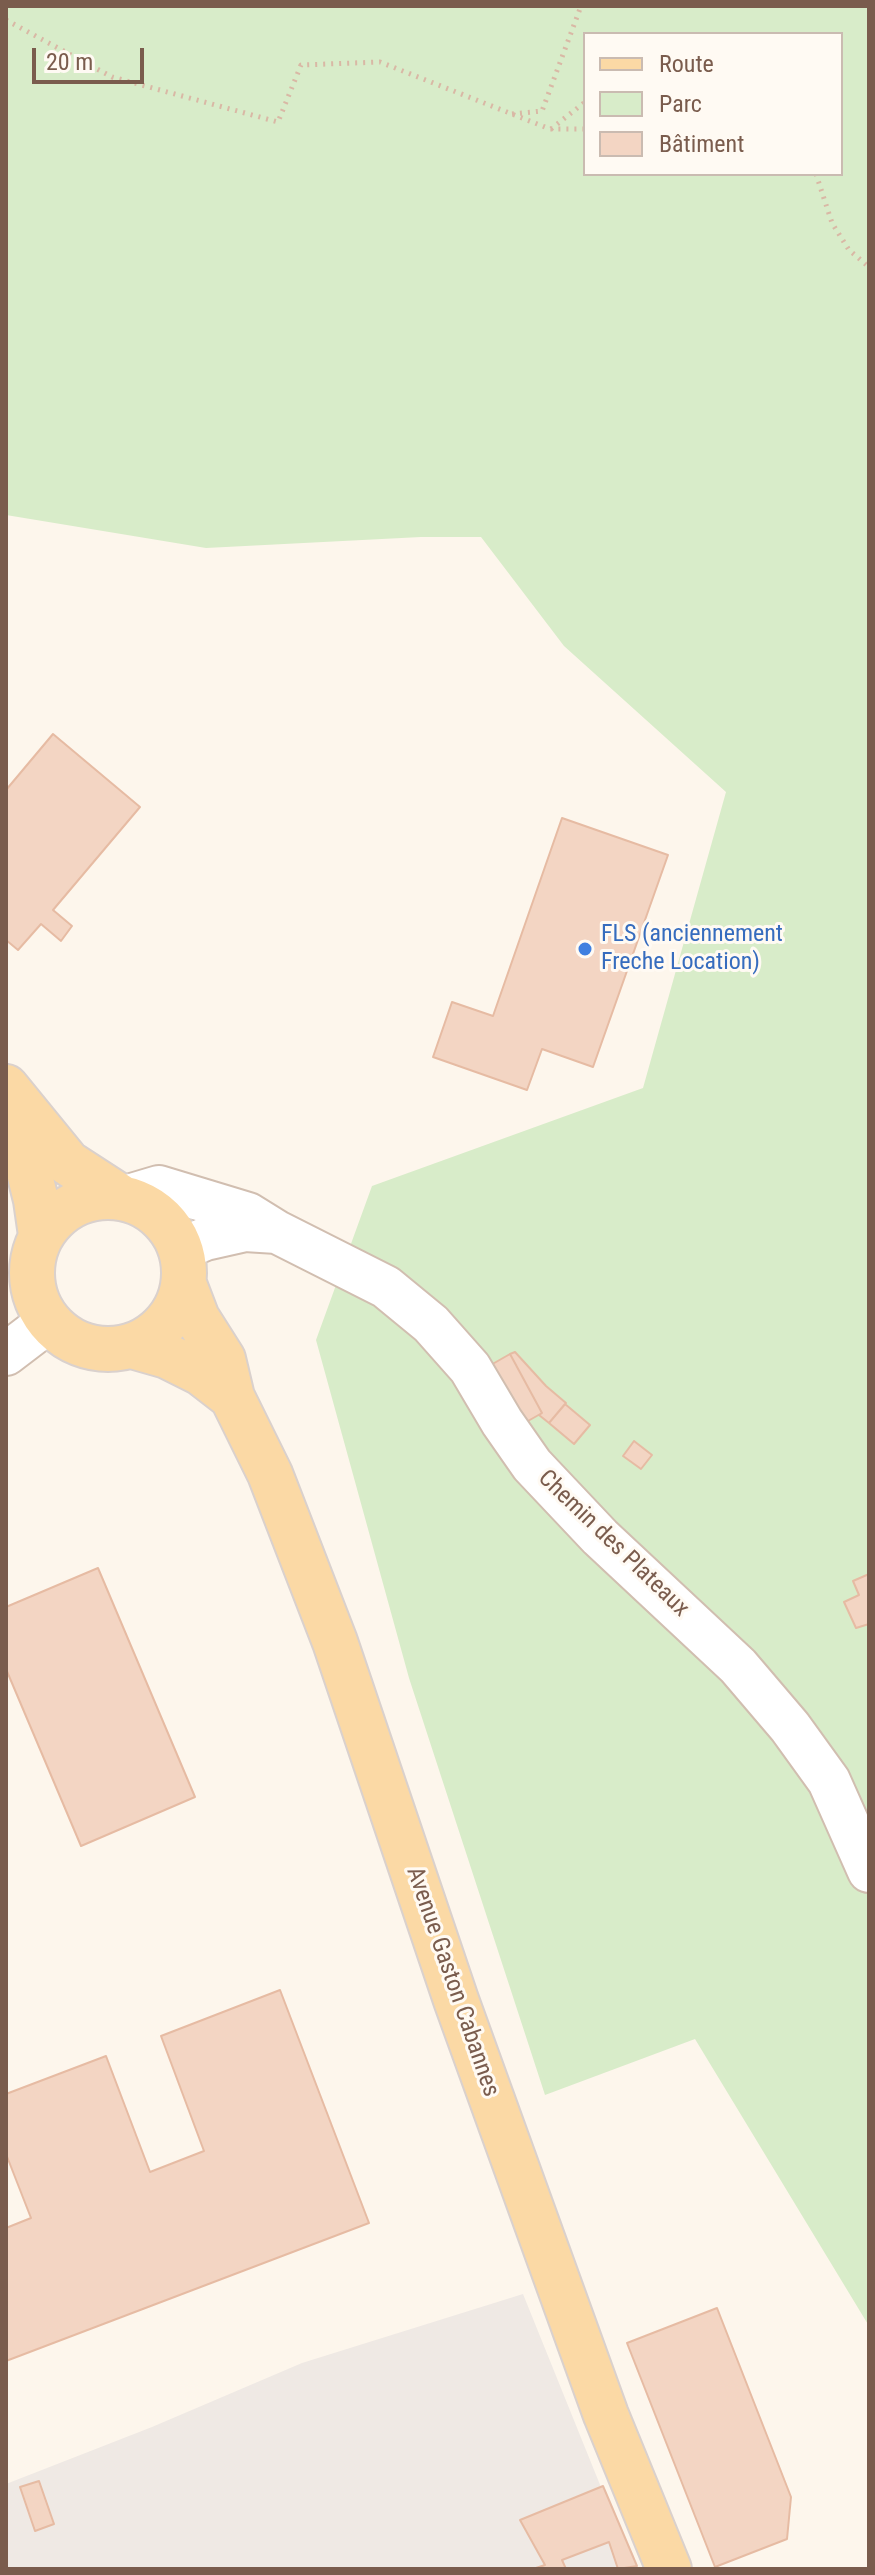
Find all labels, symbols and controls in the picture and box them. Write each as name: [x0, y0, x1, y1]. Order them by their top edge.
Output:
scale bar: [36, 32, 148, 82]
legend: [583, 32, 843, 176]
text: 20 m: [46, 48, 93, 76]
text: Route: [659, 50, 714, 78]
text: Parc: [659, 90, 702, 118]
text: Bâtiment: [659, 130, 744, 158]
place label: FLS (anciennement Freche Location): [601, 921, 783, 977]
marker: FLS (anciennement Freche Location): [576, 940, 594, 958]
street label: Chemin des Plateaux: [531, 1465, 695, 1623]
street label: Avenue Gaston Cabannes: [399, 1863, 505, 2101]

